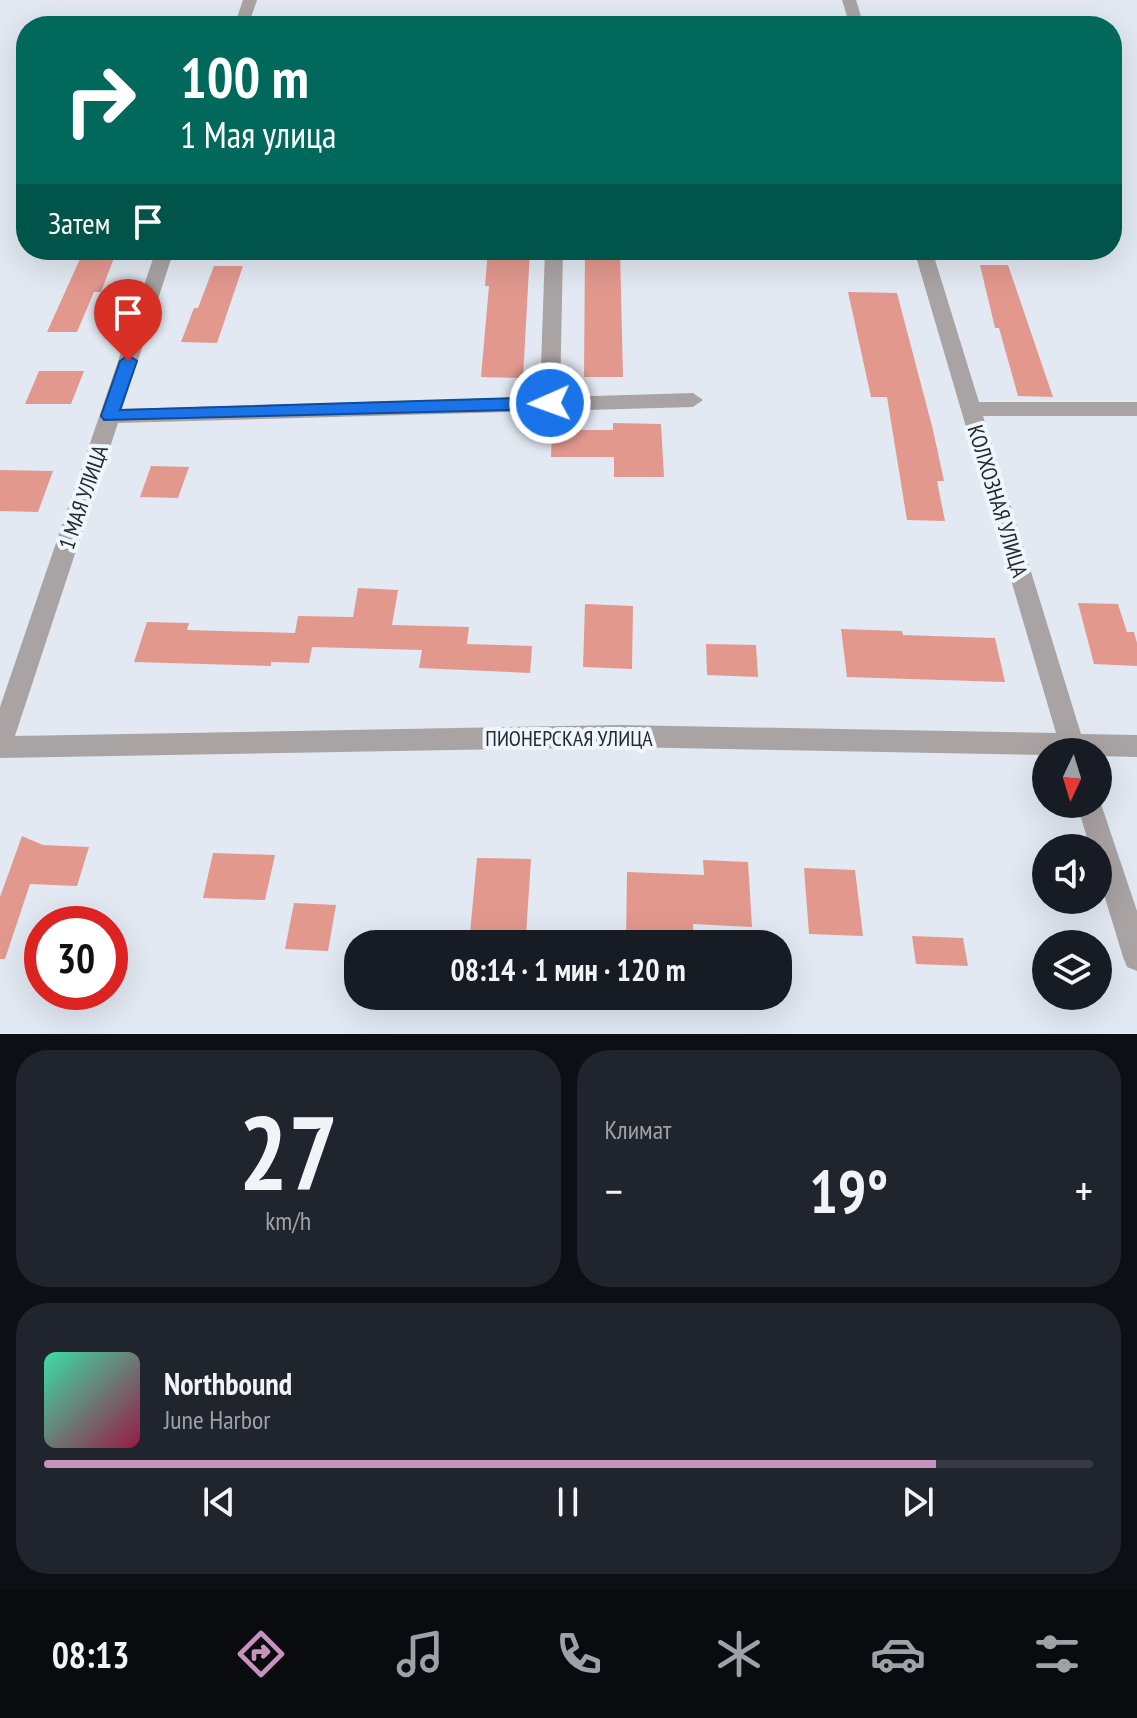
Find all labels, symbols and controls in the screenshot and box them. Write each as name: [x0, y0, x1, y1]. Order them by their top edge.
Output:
text: 100 m: [180, 41, 309, 113]
icon: right: [48, 48, 152, 152]
text: 1 Мая улица: [180, 111, 336, 158]
icon: arrive: [126, 200, 170, 244]
text: Затем: [48, 203, 110, 242]
pin: [94, 279, 162, 361]
icon: arrive: [106, 291, 150, 335]
position arrow: [508, 361, 592, 445]
street label: КОЛХОЗНАЯ УЛИЦА: [962, 422, 1035, 581]
street label: 1 МАЯ УЛИЦА: [52, 441, 114, 553]
street label: ПИОНЕРСКАЯ УЛИЦА: [485, 724, 653, 752]
north arrow: [1032, 738, 1112, 818]
map controls: [1032, 738, 1112, 1010]
button: sound: [1032, 834, 1112, 914]
speed limit sign: 30: [24, 906, 128, 1010]
button: layers: [1032, 930, 1112, 1010]
text: 08:14 · 1 мин · 120 m: [450, 950, 686, 989]
text: 27: [239, 1084, 338, 1219]
text: Климат: [605, 1113, 671, 1146]
text: 19°: [809, 1152, 888, 1230]
text: −: [605, 1162, 623, 1219]
text: +: [1075, 1162, 1093, 1219]
text: km/h: [265, 1204, 311, 1237]
text: Northbound: [164, 1364, 292, 1403]
text: June Harbor: [164, 1403, 270, 1436]
icon: previous: [197, 1480, 241, 1524]
icon: pause: [546, 1480, 590, 1524]
icon: next: [896, 1480, 940, 1524]
icon: directions: [233, 1626, 289, 1682]
icon: music: [392, 1626, 448, 1682]
icon: phone: [551, 1626, 607, 1682]
icon: climate: [711, 1626, 767, 1682]
icon: car: [870, 1626, 926, 1682]
icon: filters: [1029, 1626, 1085, 1682]
text: 08:13: [52, 1631, 130, 1678]

